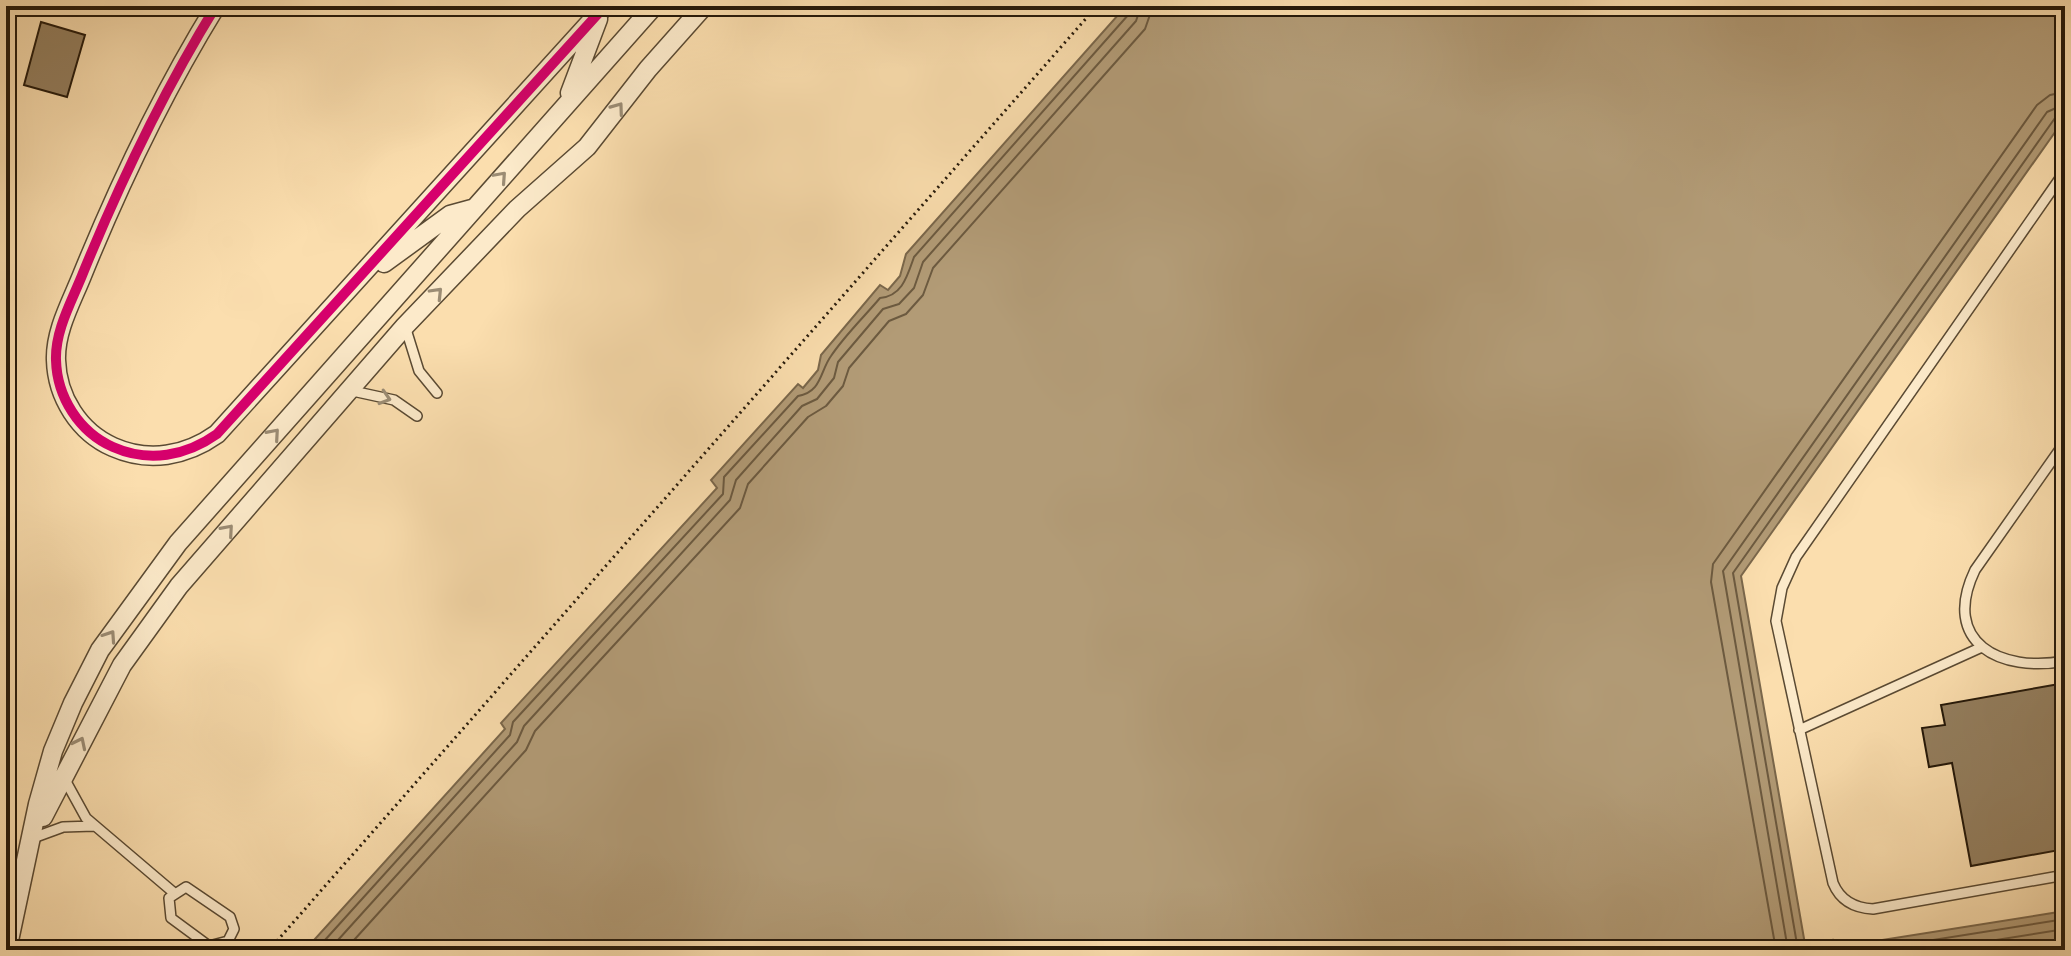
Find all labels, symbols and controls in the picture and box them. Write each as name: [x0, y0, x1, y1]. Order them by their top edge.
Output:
one-way arrow: [608, 102, 623, 117]
one-way arrow: [492, 171, 506, 186]
one-way arrow: [427, 288, 442, 302]
one-way arrow: [378, 389, 391, 405]
one-way arrow: [264, 429, 278, 444]
one-way arrow: [218, 525, 233, 540]
one-way arrow: [100, 630, 115, 644]
one-way arrow: [70, 736, 86, 751]

